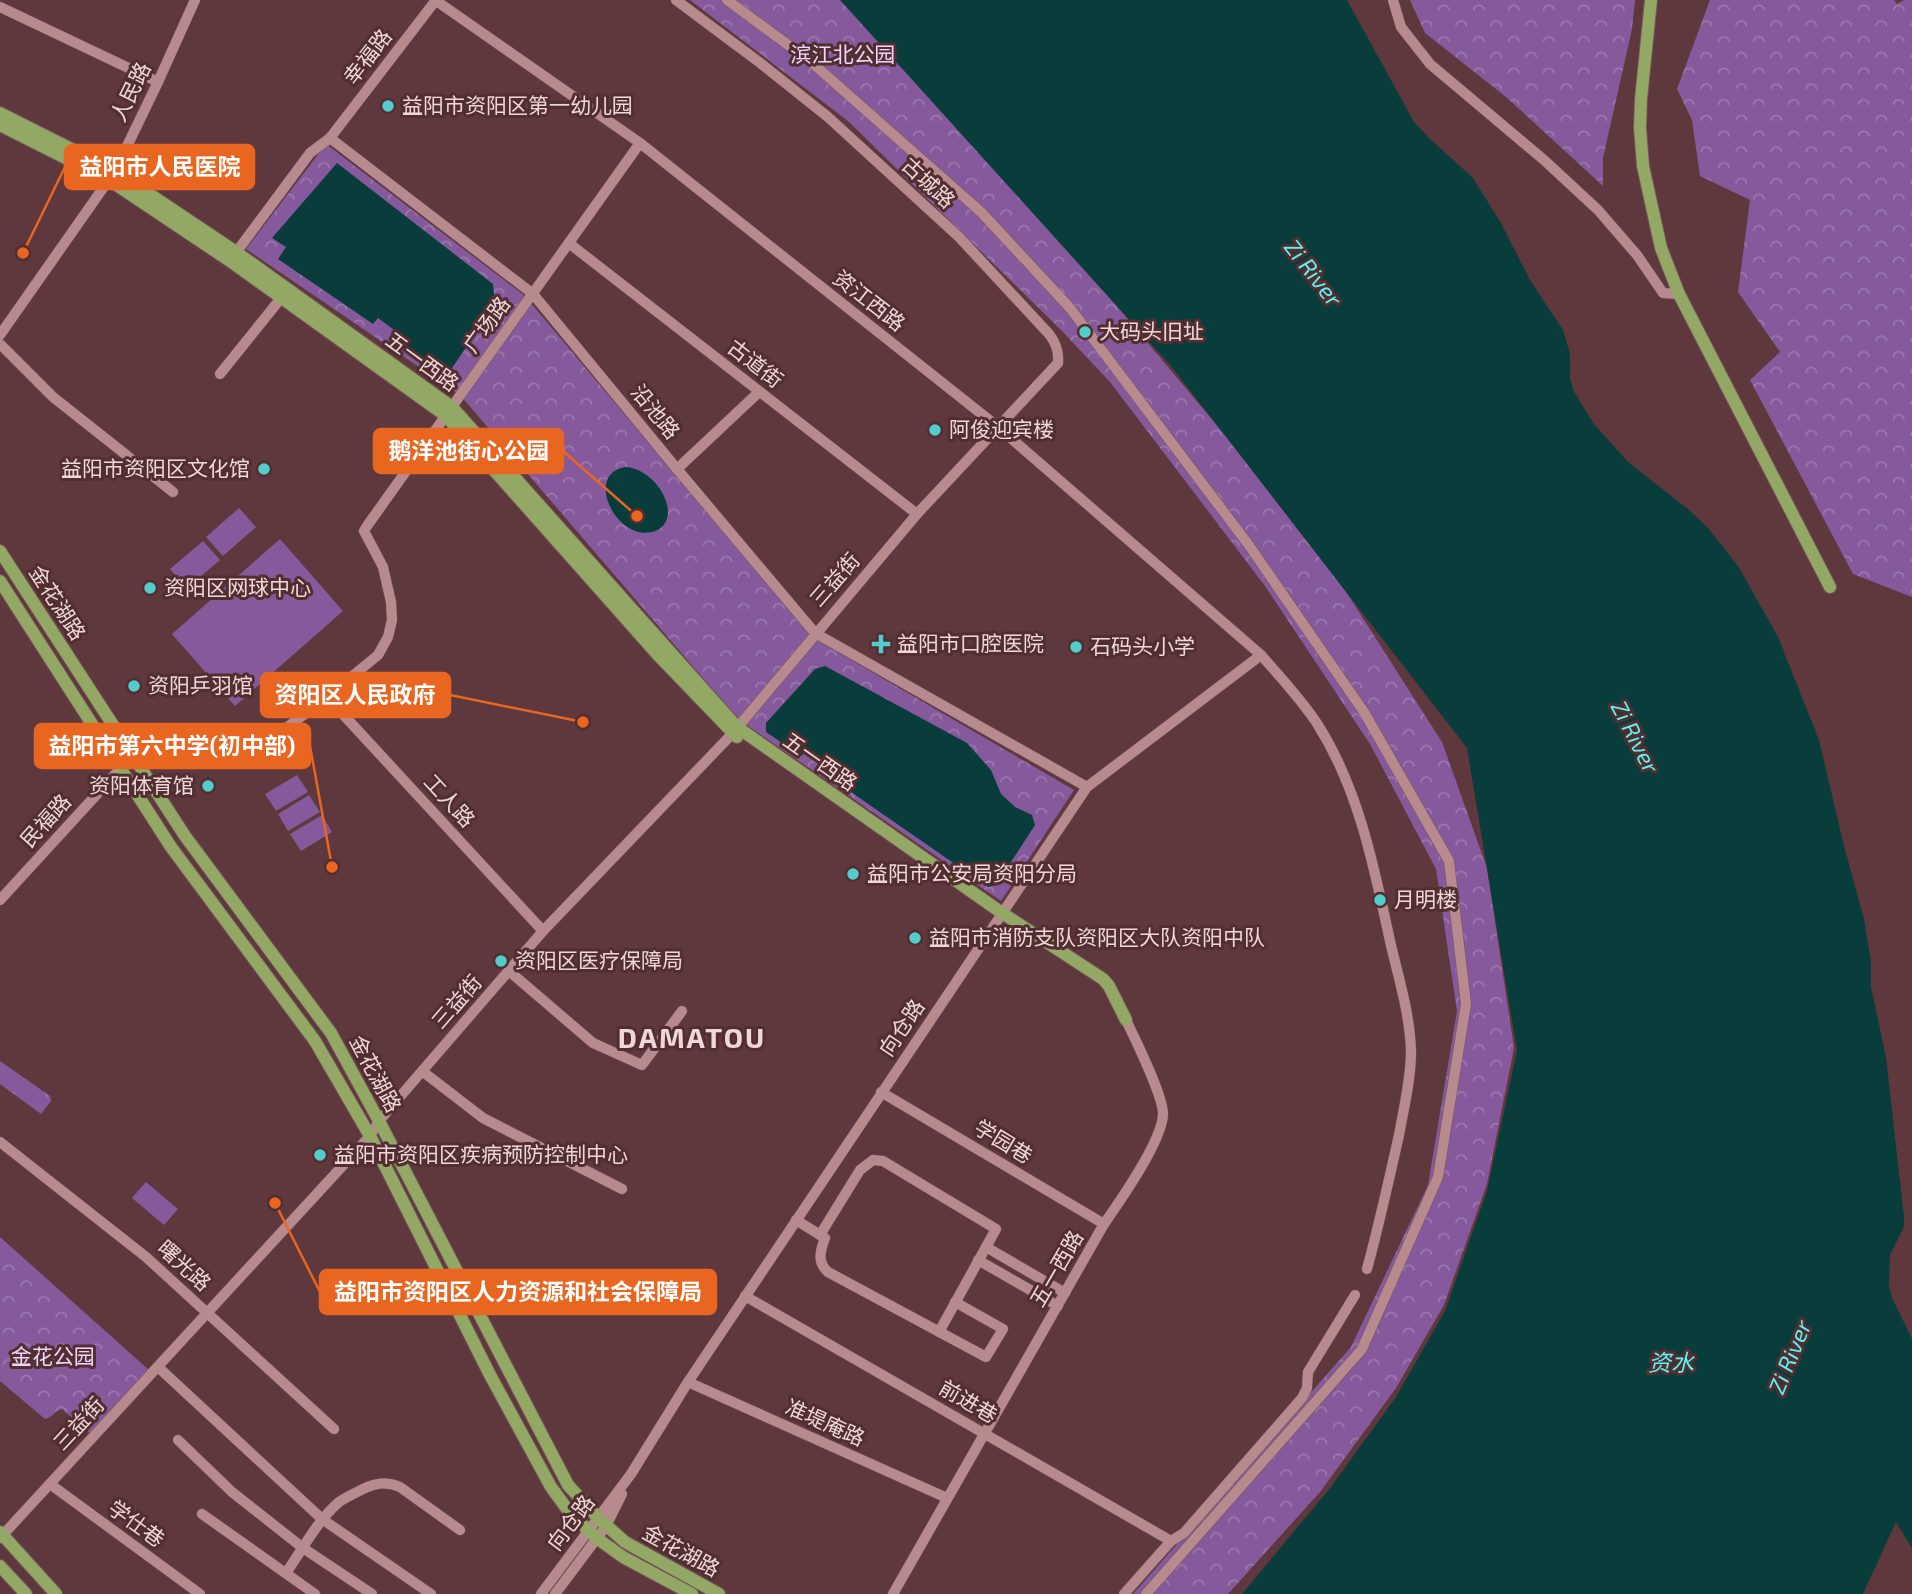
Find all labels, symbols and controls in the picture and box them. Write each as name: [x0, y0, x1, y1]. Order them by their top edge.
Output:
street label: 幸福路: [338, 24, 396, 89]
park label: 滨江北公园: [791, 41, 896, 66]
street label: 人民路: [105, 58, 155, 125]
place label: 益阳市资阳区第一幼儿园: [402, 92, 633, 117]
marker: 益阳市资阳区第一幼儿园: [380, 98, 396, 114]
callout: 益阳市人民医院: [65, 145, 254, 189]
street label: 古城路: [897, 151, 961, 213]
text: 益阳市人民医院: [80, 152, 241, 180]
water label: Zi River: [1279, 233, 1349, 312]
street label: 资江西路: [829, 264, 911, 336]
street label: 广场路: [457, 291, 514, 357]
place label: 大码头旧址: [1099, 318, 1204, 343]
marker: 大码头旧址: [1077, 324, 1093, 340]
street label: 五一西路: [382, 326, 464, 396]
street label: 古道街: [723, 334, 788, 392]
street label: 沿池路: [627, 379, 686, 443]
place label: 阿俊迎宾楼: [949, 416, 1054, 441]
marker: 阿俊迎宾楼: [927, 422, 943, 438]
callout: 鹅洋池街心公园: [374, 429, 563, 473]
text: 鹅洋池街心公园: [389, 436, 550, 464]
place label: 益阳市资阳区文化馆: [61, 455, 250, 480]
marker: 益阳市资阳区文化馆: [256, 461, 272, 477]
street label: 三益街: [804, 547, 864, 611]
street label: 金花湖路: [25, 560, 92, 644]
place label: 资阳区网球中心: [164, 574, 311, 599]
marker: 资阳区网球中心: [142, 580, 158, 596]
place label: 益阳市口腔医院: [897, 630, 1044, 655]
place label: 石码头小学: [1090, 633, 1195, 658]
marker: 益阳市口腔医院: [871, 634, 891, 654]
marker: 石码头小学: [1068, 639, 1084, 655]
place label: 资阳乒羽馆: [148, 672, 253, 697]
callout: 资阳区人民政府: [261, 673, 450, 717]
marker: 资阳乒羽馆: [126, 678, 142, 694]
text: 资阳区人民政府: [275, 680, 436, 708]
water label: Zi River: [1606, 696, 1666, 778]
callout: 益阳市第六中学(初中部): [35, 724, 310, 768]
street label: 五一西路: [779, 726, 862, 795]
text: 益阳市第六中学(初中部): [49, 731, 295, 759]
street label: 工人路: [419, 768, 481, 832]
place label: 资阳体育馆: [89, 772, 194, 797]
marker: 资阳体育馆: [200, 778, 216, 794]
street label: 民福路: [15, 788, 75, 852]
place label: 益阳市公安局资阳分局: [867, 860, 1077, 885]
marker: 益阳市公安局资阳分局: [845, 866, 861, 882]
place label: 月明楼: [1394, 886, 1457, 911]
marker: 月明楼: [1372, 892, 1388, 908]
place label: 益阳市消防支队资阳区大队资阳中队: [929, 924, 1265, 949]
marker: 益阳市消防支队资阳区大队资阳中队: [907, 930, 923, 946]
place label: 资阳区医疗保障局: [515, 947, 683, 972]
marker: 资阳区医疗保障局: [493, 953, 509, 969]
street label: 三益街: [426, 969, 486, 1033]
street label: 向仓路: [873, 994, 929, 1060]
district label: DAMATOU: [618, 1020, 766, 1054]
street label: 金花湖路: [346, 1030, 407, 1116]
street label: 学园巷: [970, 1114, 1037, 1168]
place label: 益阳市资阳区疾病预防控制中心: [334, 1141, 628, 1166]
marker: 益阳市资阳区疾病预防控制中心: [312, 1147, 328, 1163]
street label: 五一西路: [1024, 1226, 1088, 1311]
street label: 曙光路: [153, 1235, 217, 1295]
callout: 益阳市资阳区人力资源和社会保障局: [320, 1270, 716, 1314]
text: 益阳市资阳区人力资源和社会保障局: [334, 1277, 702, 1305]
water label: Zi River: [1762, 1315, 1817, 1398]
park label: 金花公园: [11, 1343, 95, 1368]
water label: 资水: [1648, 1348, 1695, 1376]
street label: 前进巷: [935, 1374, 1002, 1427]
street label: 三益街: [47, 1391, 109, 1455]
street label: 准堤庵路: [782, 1393, 869, 1450]
street label: 向仓路: [541, 1489, 599, 1555]
street label: 学仕巷: [104, 1494, 170, 1551]
street label: 金花湖路: [639, 1518, 725, 1581]

